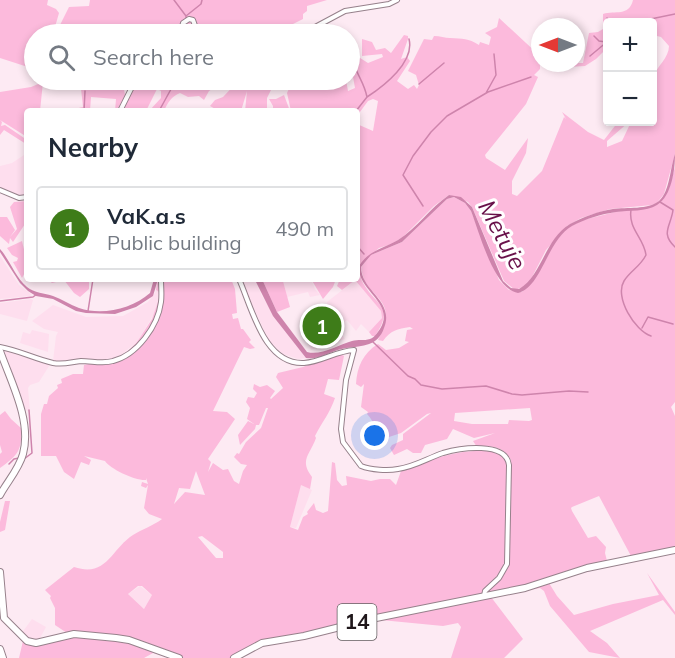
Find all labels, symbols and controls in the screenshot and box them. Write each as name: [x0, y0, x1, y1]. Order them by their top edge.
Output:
north arrow: [531, 18, 585, 72]
map controls: [603, 18, 657, 126]
button: +: [603, 18, 657, 72]
search box: [24, 24, 360, 90]
icon: search: [45, 41, 78, 74]
text: Search here: [93, 43, 214, 71]
button: −: [603, 72, 657, 126]
text: Nearby: [48, 131, 138, 164]
water label: Metuje: [472, 195, 534, 275]
text: VaK.a.s: [107, 202, 186, 230]
text: 1: [64, 216, 76, 241]
text: 490 m: [275, 216, 334, 241]
text: Public building: [107, 230, 242, 255]
pin: 1: [302, 304, 342, 348]
your location: [360, 421, 389, 450]
road number: 14: [338, 604, 376, 640]

